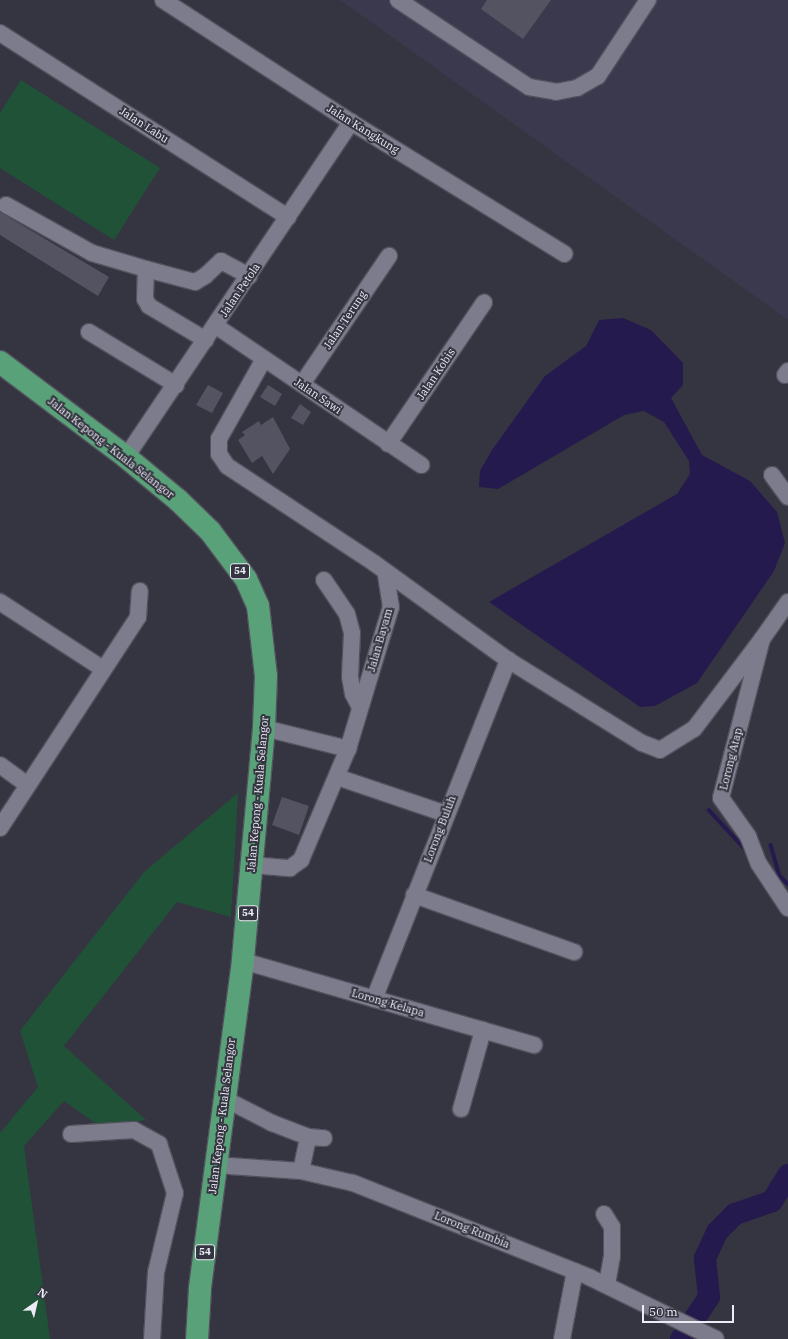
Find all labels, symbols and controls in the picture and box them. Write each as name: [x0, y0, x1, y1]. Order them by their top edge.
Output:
street label: Jalan Kangkung: [324, 102, 402, 156]
street label: Jalan Labu: [117, 104, 171, 146]
street label: Jalan Petola: [217, 261, 263, 319]
street label: Jalan Terung: [321, 288, 369, 352]
street label: Jalan Kobis: [414, 346, 458, 402]
street label: Jalan Sawi: [292, 375, 344, 417]
street label: Jalan Kepong - Kuala Selangor: [45, 395, 177, 501]
road number: 54: [230, 563, 250, 579]
street label: Jalan Bayam: [365, 607, 395, 673]
street label: Jalan Kepong - Kuala Selangor: [245, 715, 271, 873]
street label: Lorong Atap: [717, 727, 745, 791]
street label: Lorong Buluh: [421, 794, 459, 864]
road number: 54: [238, 905, 258, 921]
street label: Lorong Kelapa: [350, 986, 426, 1020]
street label: Jalan Kepong - Kuala Selangor: [206, 1037, 238, 1195]
street label: Lorong Rumbia: [432, 1209, 512, 1251]
road number: 54: [195, 1244, 215, 1260]
north arrow: [16, 1283, 56, 1323]
text: N: [35, 1285, 50, 1301]
scale bar: [644, 1297, 736, 1323]
text: 50 m: [649, 1304, 678, 1319]

